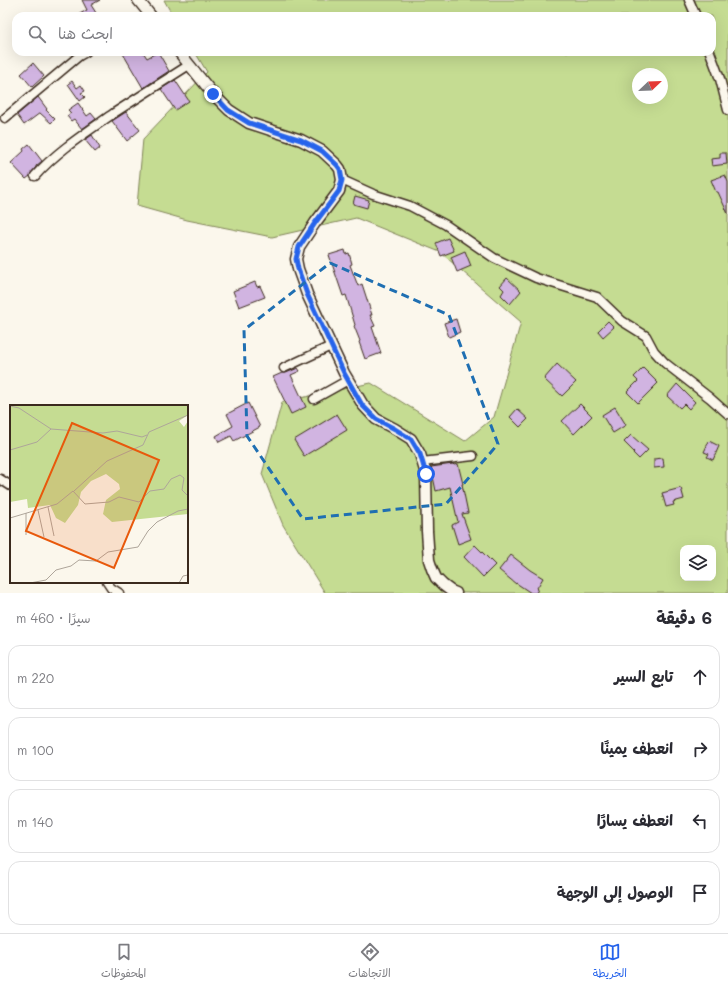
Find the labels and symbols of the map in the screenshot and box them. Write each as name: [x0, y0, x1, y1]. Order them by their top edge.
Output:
north arrow: [632, 68, 668, 104]
route end: [204, 85, 222, 103]
inset map: [10, 405, 188, 583]
route start: [417, 465, 435, 483]

